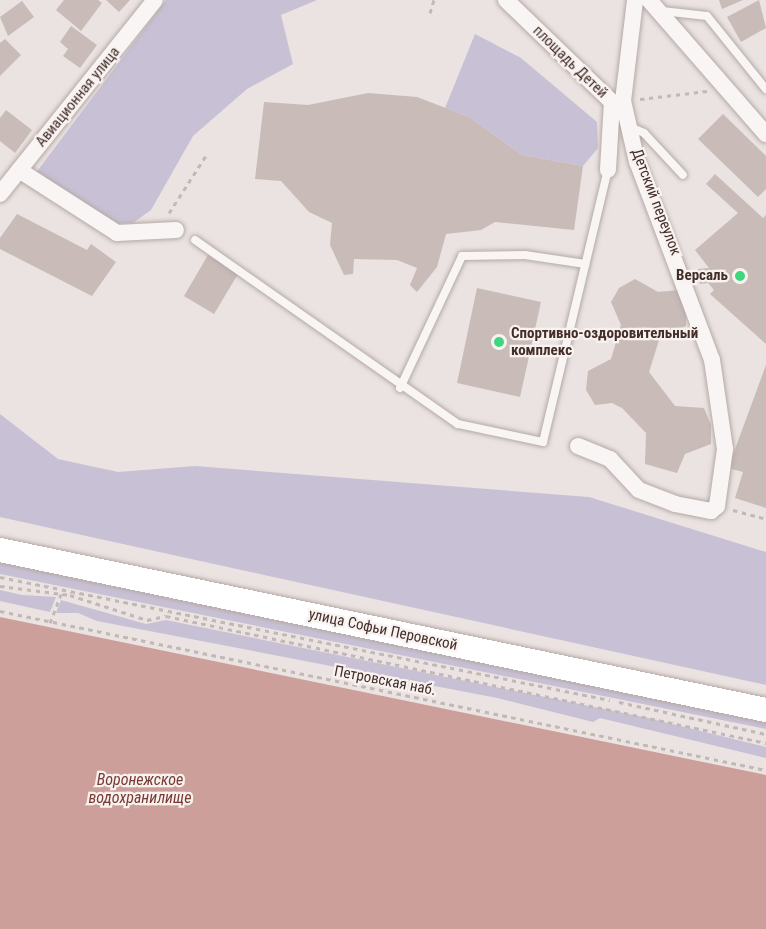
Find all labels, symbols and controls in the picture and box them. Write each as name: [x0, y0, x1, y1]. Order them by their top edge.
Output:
street label: площадь Детей: [529, 22, 611, 102]
street label: Авиационная улица: [32, 43, 124, 151]
street label: Детский переулок: [627, 146, 685, 258]
place label: Версаль: [676, 267, 728, 285]
marker: Версаль: [733, 269, 747, 283]
place label: Спортивно-оздоровительный комплекс: [511, 324, 698, 359]
marker: Спортивно-оздоровительный комплекс: [492, 335, 506, 349]
street label: улица Софьи Перовской: [307, 605, 459, 655]
street label: Петровская наб.: [333, 662, 437, 700]
water label: Воронежское водохранилище: [88, 770, 192, 808]

